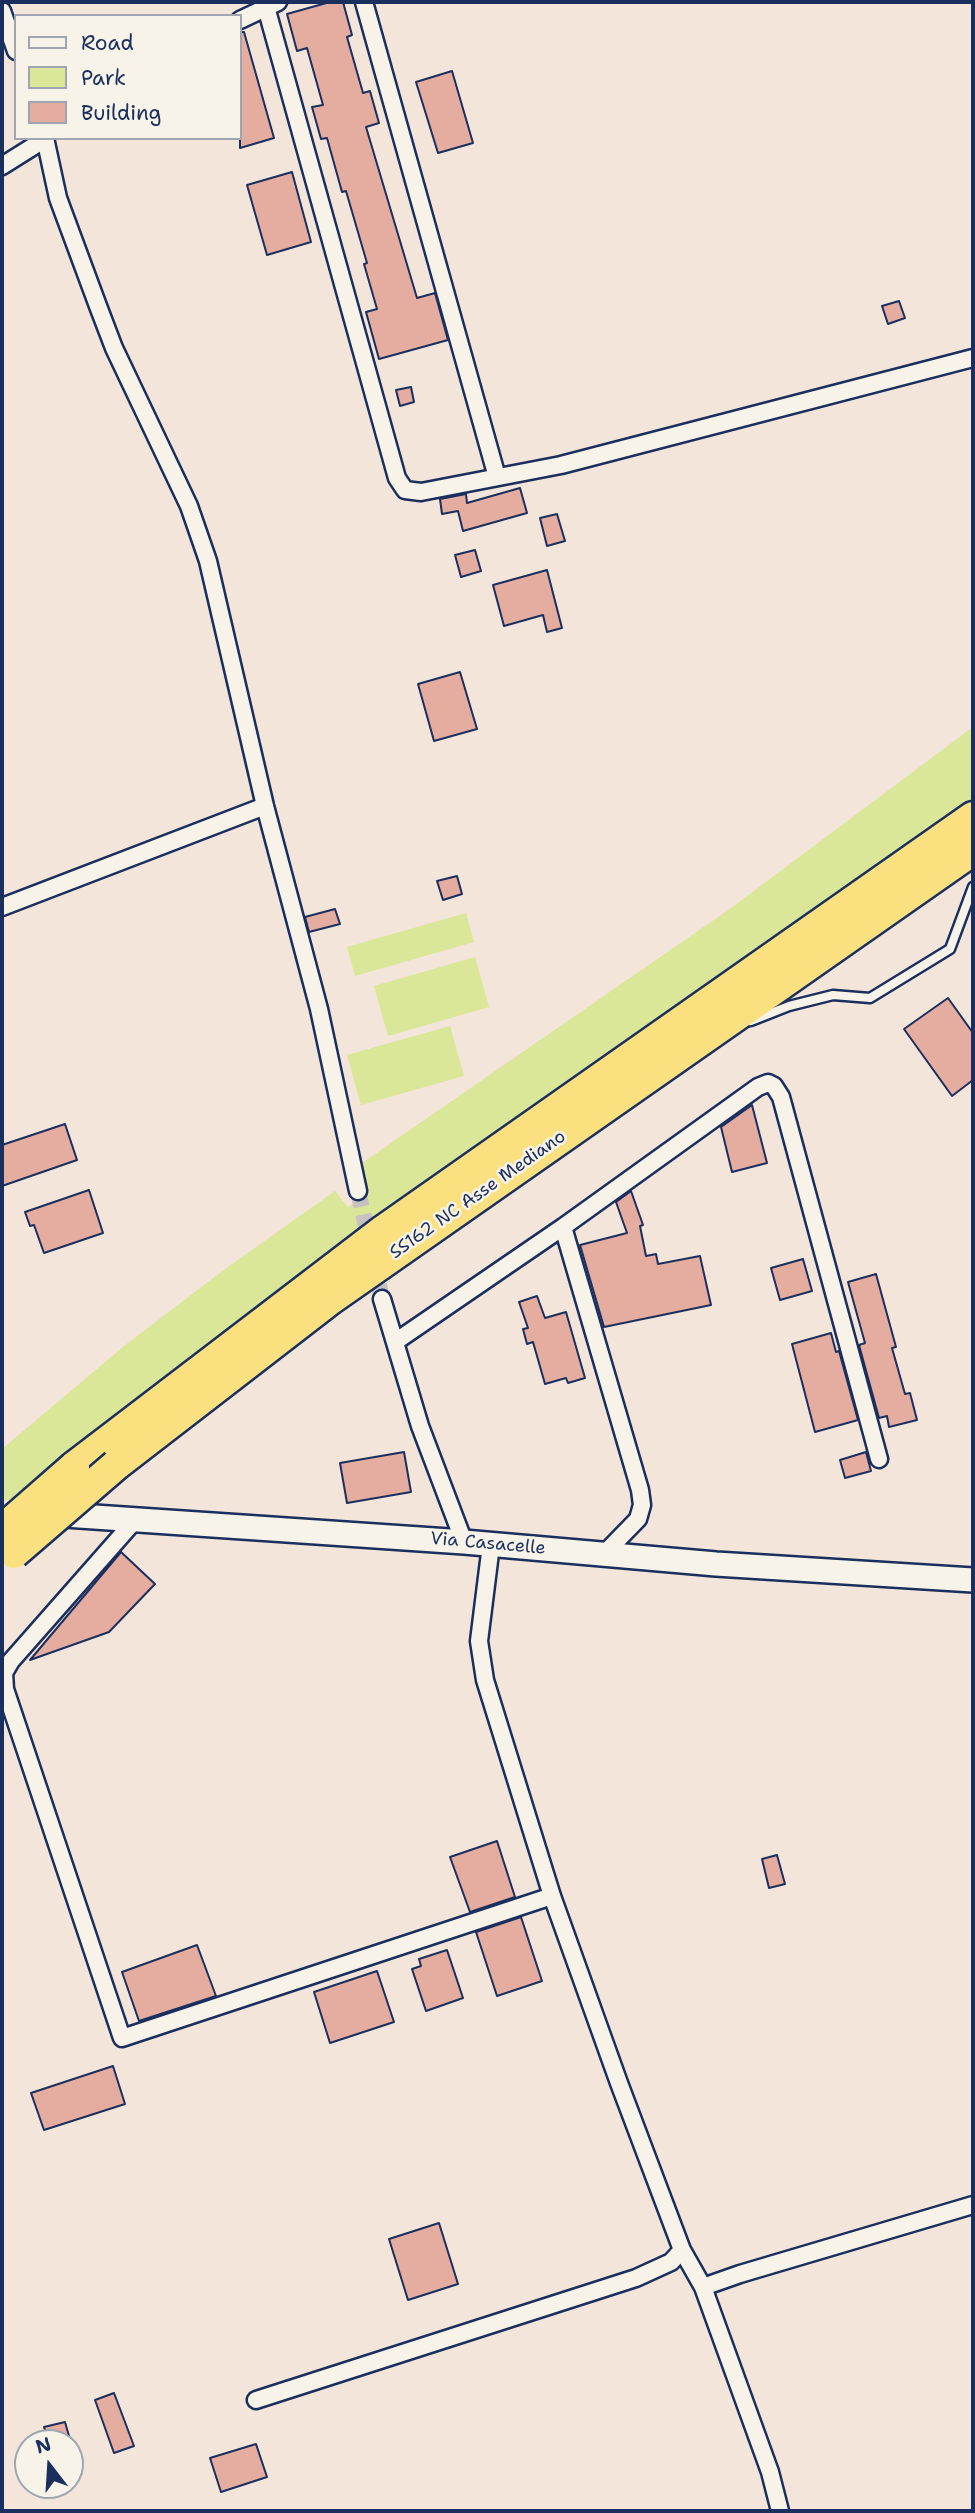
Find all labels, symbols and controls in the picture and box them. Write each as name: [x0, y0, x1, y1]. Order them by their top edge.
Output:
legend: [14, 14, 242, 140]
text: Road: [81, 29, 134, 57]
text: Park: [81, 64, 126, 92]
text: Building: [81, 99, 161, 127]
street label: SS162 NC Asse Mediano: [386, 1126, 570, 1264]
street label: Via Casacelle: [429, 1528, 547, 1560]
north arrow: [14, 2429, 84, 2499]
text: N: [32, 2431, 54, 2460]

